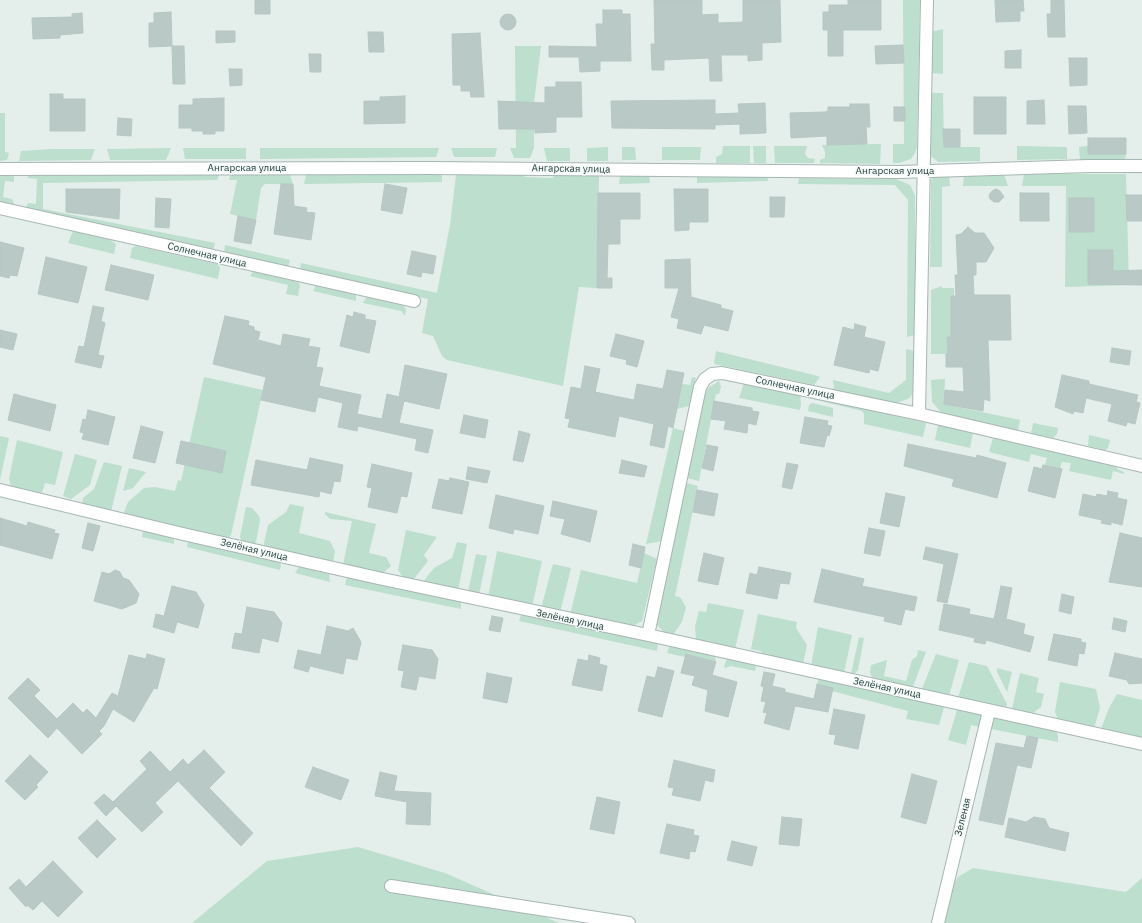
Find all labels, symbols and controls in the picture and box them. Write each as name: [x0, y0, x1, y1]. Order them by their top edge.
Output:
street label: Ангарская улица: [208, 162, 286, 174]
street label: Ангарская улица: [531, 162, 611, 176]
street label: Ангарская улица: [856, 165, 934, 177]
street label: Солнечная улица: [166, 240, 248, 270]
street label: Солнечная улица: [754, 374, 836, 402]
street label: Зелёная улица: [219, 536, 289, 564]
street label: Зелёная улица: [535, 607, 605, 633]
street label: Зелёная улица: [852, 675, 922, 701]
street label: Зеленая: [952, 797, 974, 837]

